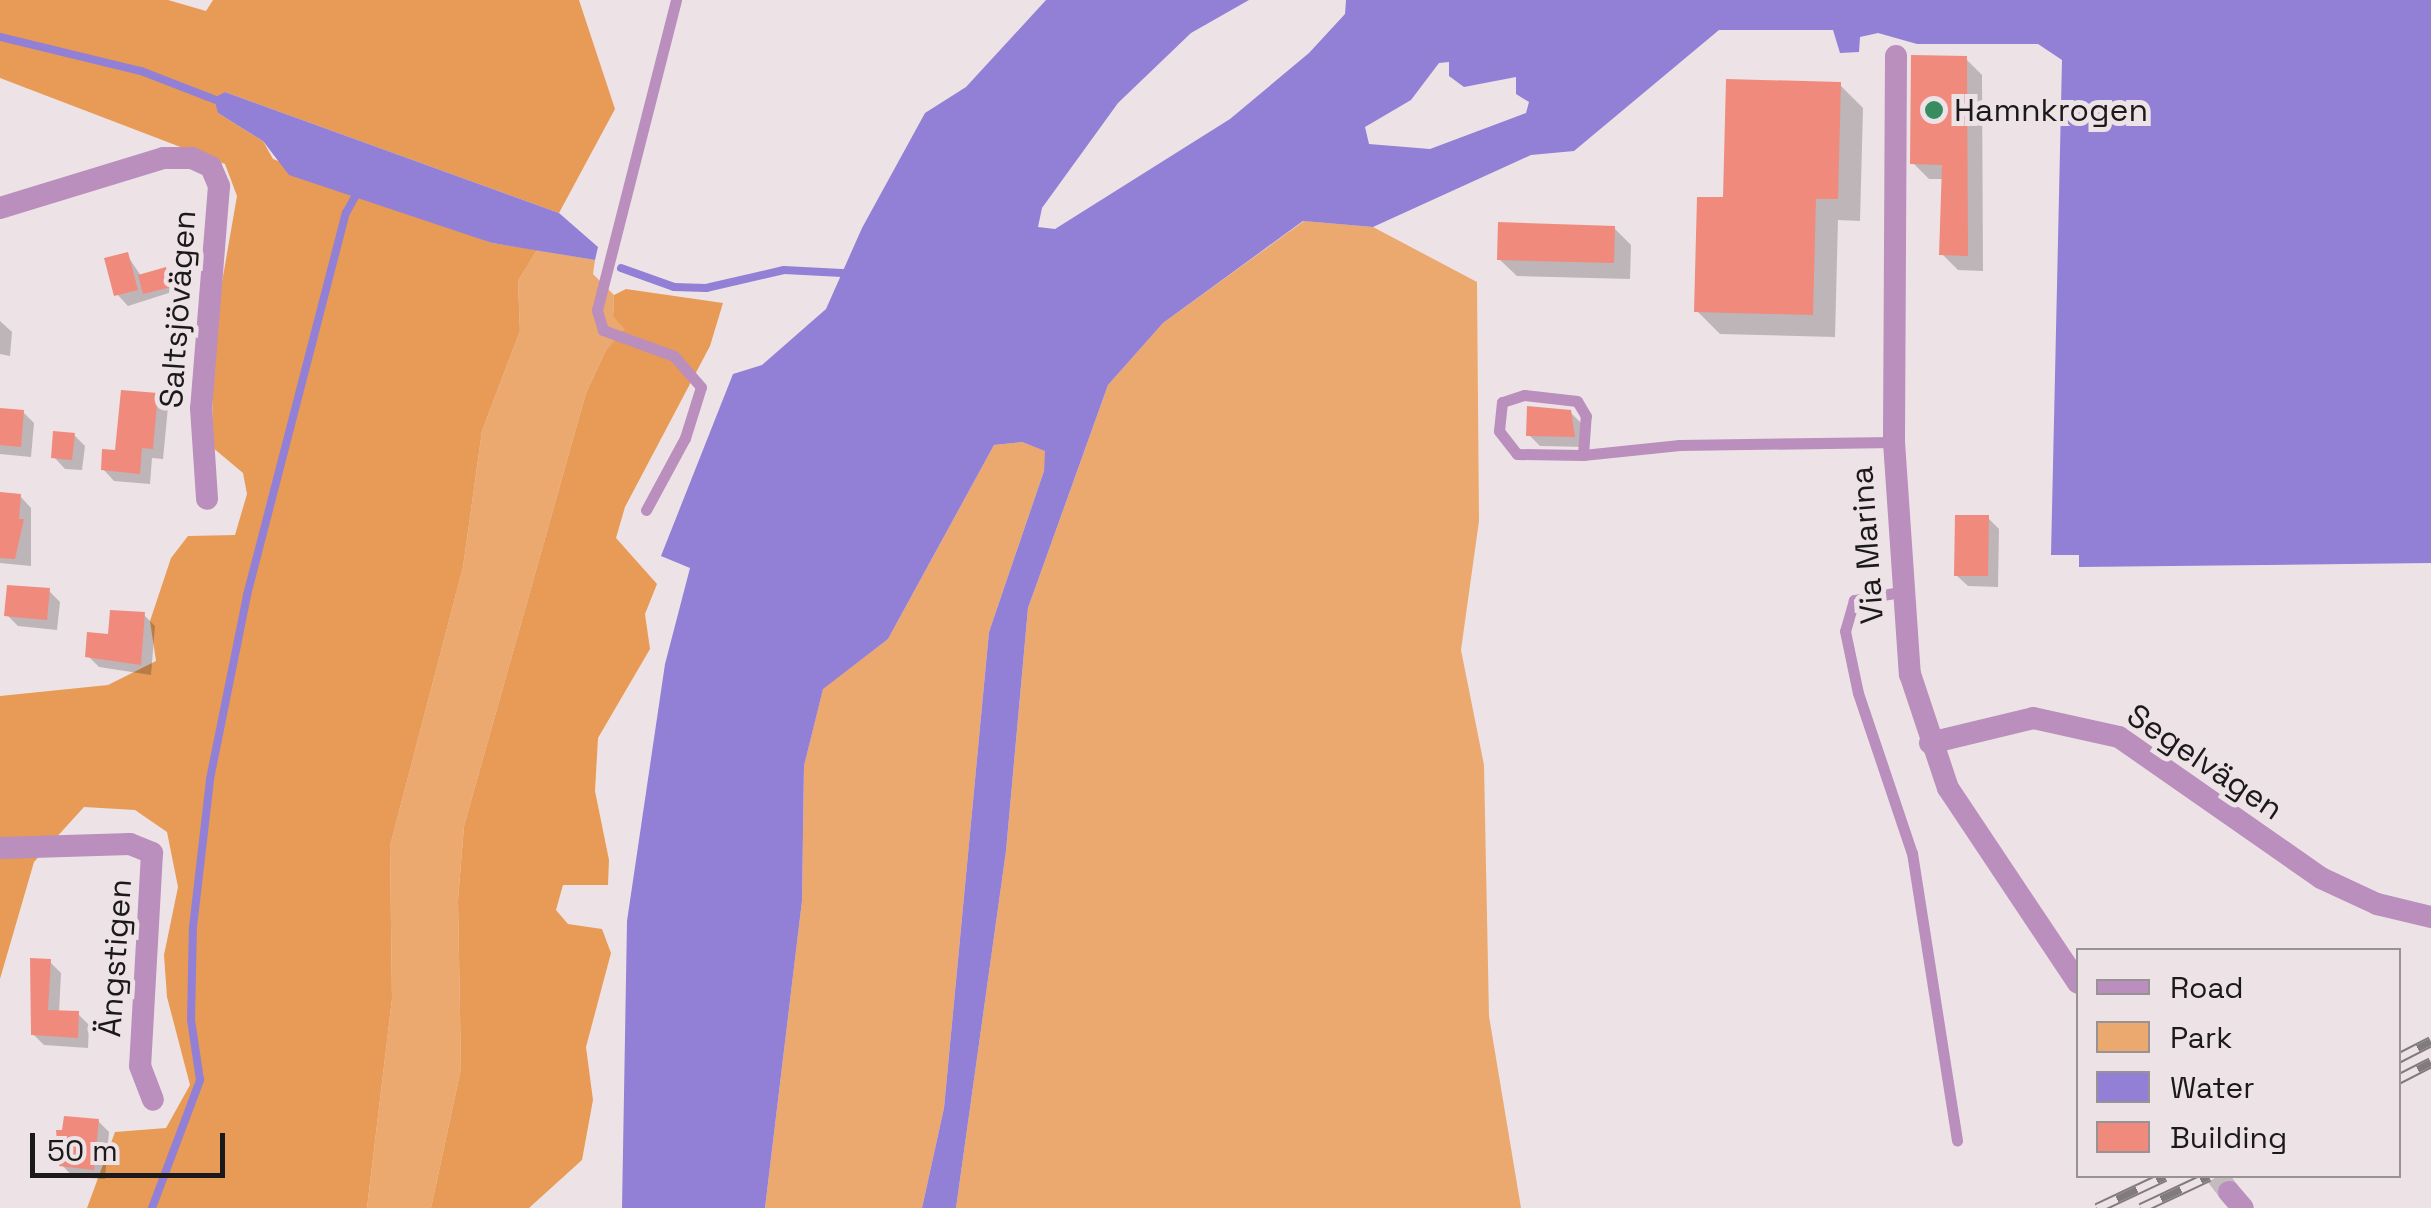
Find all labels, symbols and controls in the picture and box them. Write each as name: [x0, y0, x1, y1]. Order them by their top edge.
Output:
place label: Hamnkrogen: [1954, 91, 2148, 129]
marker: Hamnkrogen: [1923, 99, 1945, 121]
street label: Saltsjövägen: [152, 209, 204, 409]
street label: Via Marina: [1842, 465, 1892, 625]
street label: Segelvägen: [2120, 696, 2290, 828]
street label: Ängstigen: [90, 878, 140, 1038]
legend: [2076, 948, 2401, 1178]
text: Road: [2170, 968, 2244, 1007]
text: Park: [2170, 1018, 2232, 1057]
text: Water: [2170, 1068, 2255, 1107]
scale bar: [35, 1113, 230, 1175]
text: Building: [2170, 1118, 2287, 1157]
text: 50 m: [47, 1131, 118, 1170]

